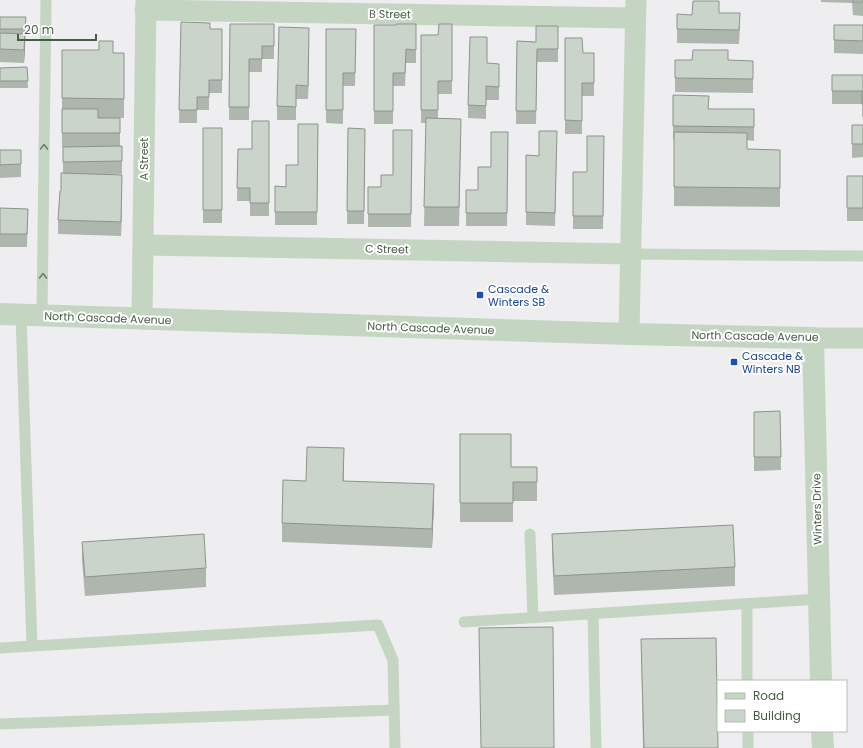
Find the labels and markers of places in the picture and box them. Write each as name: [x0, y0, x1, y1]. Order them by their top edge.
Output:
place label: Cascade & Winters SB: [488, 281, 550, 310]
marker: Cascade & Winters SB: [475, 290, 485, 300]
place label: Cascade & Winters NB: [742, 348, 804, 377]
marker: Cascade & Winters NB: [729, 357, 739, 367]

